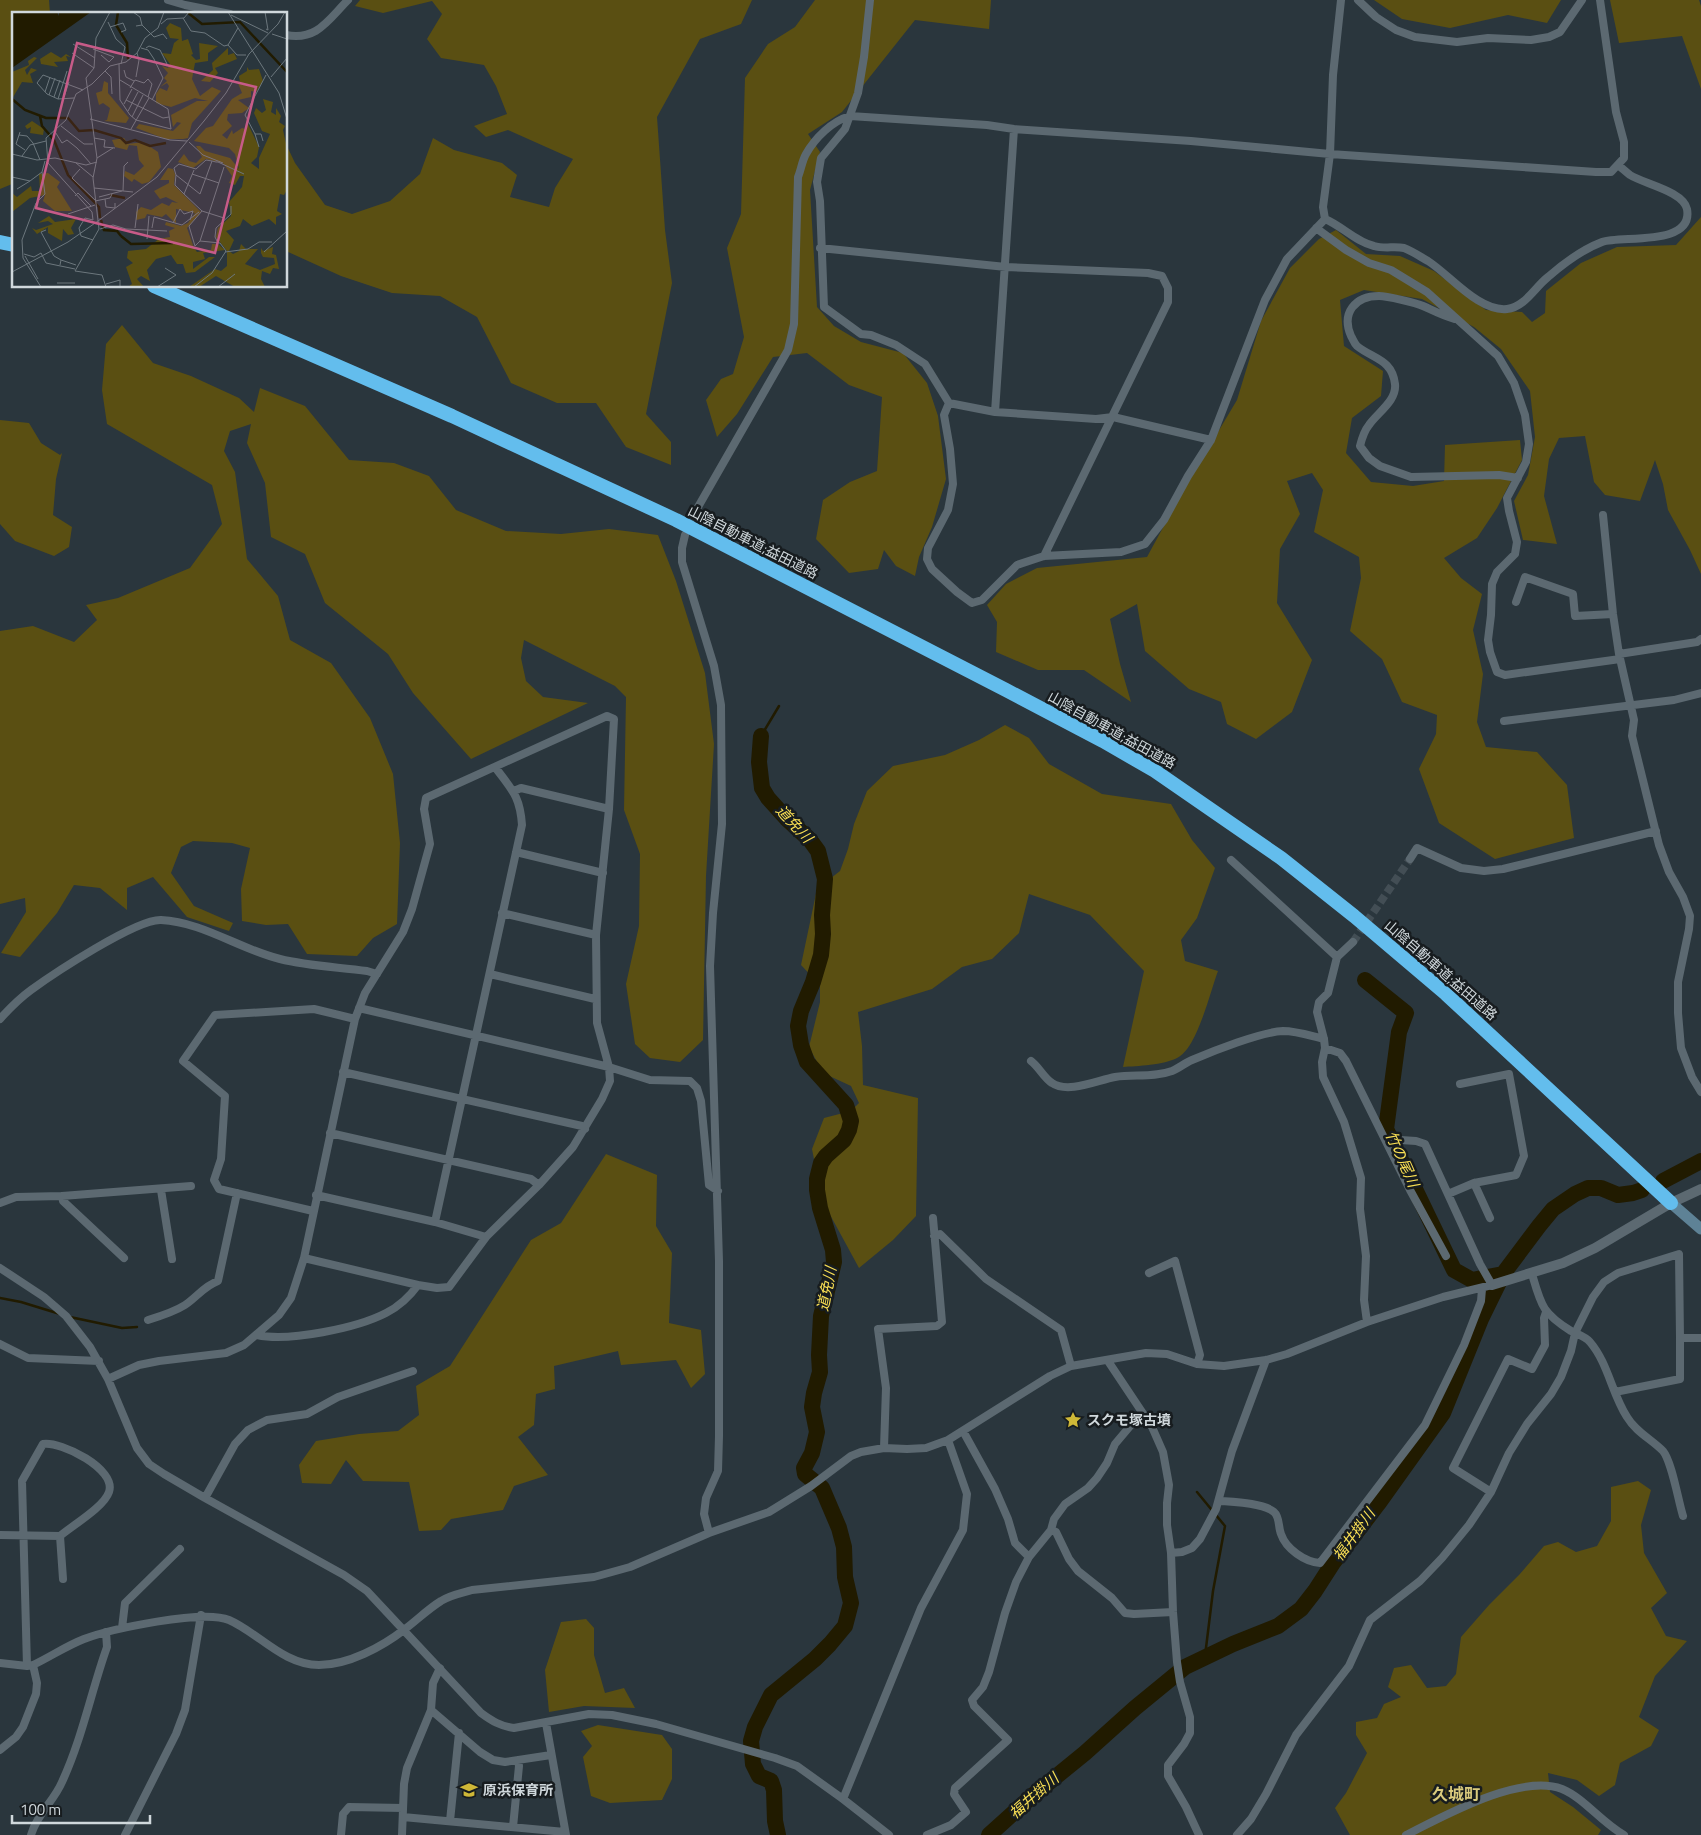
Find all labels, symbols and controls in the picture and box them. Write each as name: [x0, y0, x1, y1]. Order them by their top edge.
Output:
inset map: [12, 12, 288, 288]
street label: 山陰自動車道;益田道路: [685, 500, 822, 583]
street label: 山陰自動車道;益田道路: [1044, 686, 1180, 774]
water label: 道免川: [771, 799, 819, 849]
street label: 山陰自動車道;益田道路: [1380, 915, 1502, 1025]
water label: 竹の尾川: [1380, 1127, 1426, 1193]
water label: 道免川: [811, 1263, 842, 1313]
place label: スクモ塚古墳: [1087, 1409, 1171, 1430]
place icon: スクモ塚古墳: [1063, 1410, 1083, 1430]
water label: 福井掛川: [1327, 1502, 1382, 1566]
water label: 福井掛川: [1003, 1766, 1065, 1824]
place label: 原浜保育所: [483, 1779, 553, 1800]
school or university icon: 原浜保育所: [459, 1780, 479, 1800]
district label: 久城町: [1432, 1782, 1480, 1806]
scale bar: [12, 1792, 150, 1824]
text: 100 m: [20, 1798, 61, 1821]

